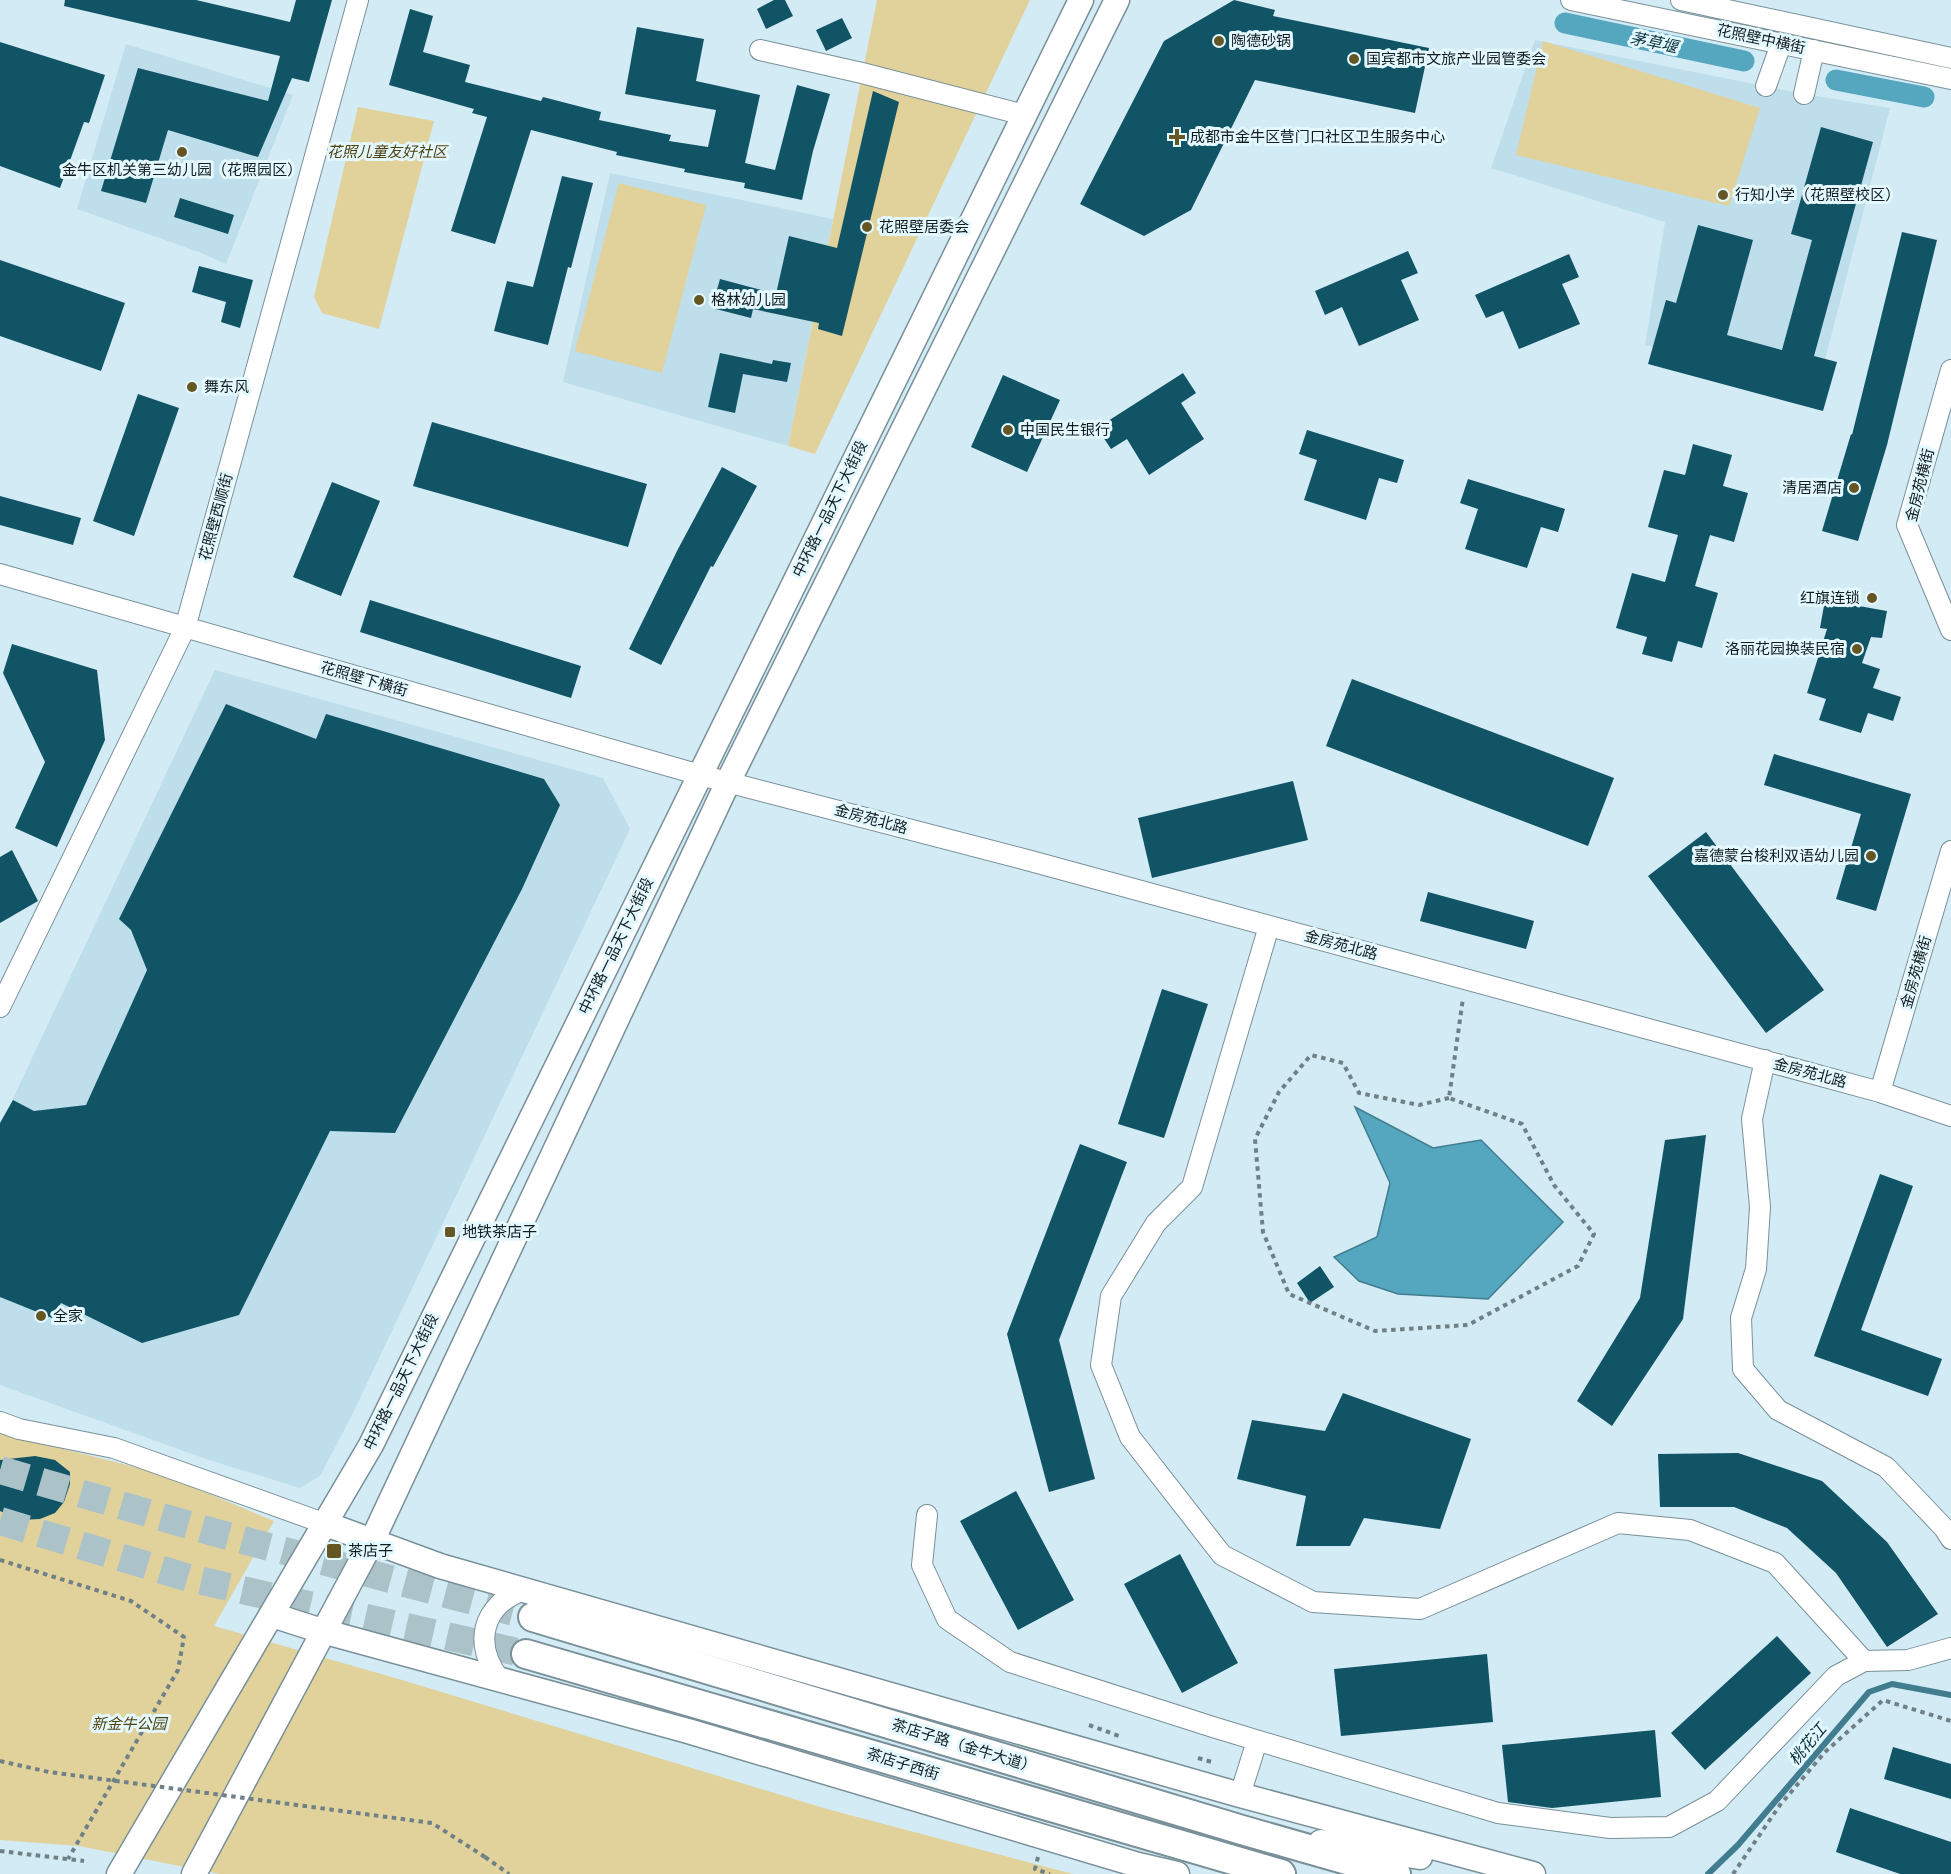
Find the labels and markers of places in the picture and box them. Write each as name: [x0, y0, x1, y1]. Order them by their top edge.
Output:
place label: 陶德砂锅: [1231, 29, 1291, 50]
marker: 陶德砂锅: [1212, 34, 1226, 48]
place label: 国宾都市文旅产业园管委会: [1366, 47, 1546, 68]
marker: 国宾都市文旅产业园管委会: [1347, 52, 1361, 66]
place label: 成都市金牛区营门口社区卫生服务中心: [1190, 125, 1445, 146]
marker: 成都市金牛区营门口社区卫生服务中心: [1168, 128, 1186, 146]
marker: 金牛区机关第三幼儿园（花照园区）: [175, 145, 189, 159]
place label: 金牛区机关第三幼儿园（花照园区）: [62, 158, 302, 179]
place label: 行知小学（花照壁校区）: [1735, 183, 1900, 204]
marker: 行知小学（花照壁校区）: [1716, 188, 1730, 202]
place label: 花照壁居委会: [879, 215, 969, 236]
marker: 花照壁居委会: [860, 220, 874, 234]
place label: 格林幼儿园: [711, 288, 786, 309]
marker: 格林幼儿园: [692, 293, 706, 307]
place label: 舞东风: [204, 375, 249, 396]
marker: 舞东风: [185, 380, 199, 394]
place label: 中国民生银行: [1020, 418, 1110, 439]
marker: 中国民生银行: [1001, 423, 1015, 437]
place label: 清居酒店: [1782, 476, 1842, 497]
marker: 清居酒店: [1847, 481, 1861, 495]
place label: 红旗连锁: [1800, 586, 1860, 607]
marker: 红旗连锁: [1865, 591, 1879, 605]
place label: 洛丽花园换装民宿: [1725, 637, 1845, 658]
marker: 洛丽花园换装民宿: [1850, 642, 1864, 656]
place label: 嘉德蒙台梭利双语幼儿园: [1694, 844, 1859, 865]
marker: 嘉德蒙台梭利双语幼儿园: [1864, 849, 1878, 863]
place label: 地铁茶店子: [462, 1220, 537, 1241]
marker: 地铁茶店子: [443, 1225, 457, 1239]
place label: 全家: [53, 1304, 83, 1325]
marker: 全家: [34, 1309, 48, 1323]
place label: 茶店子: [348, 1539, 393, 1560]
marker: 茶店子: [325, 1542, 343, 1560]

